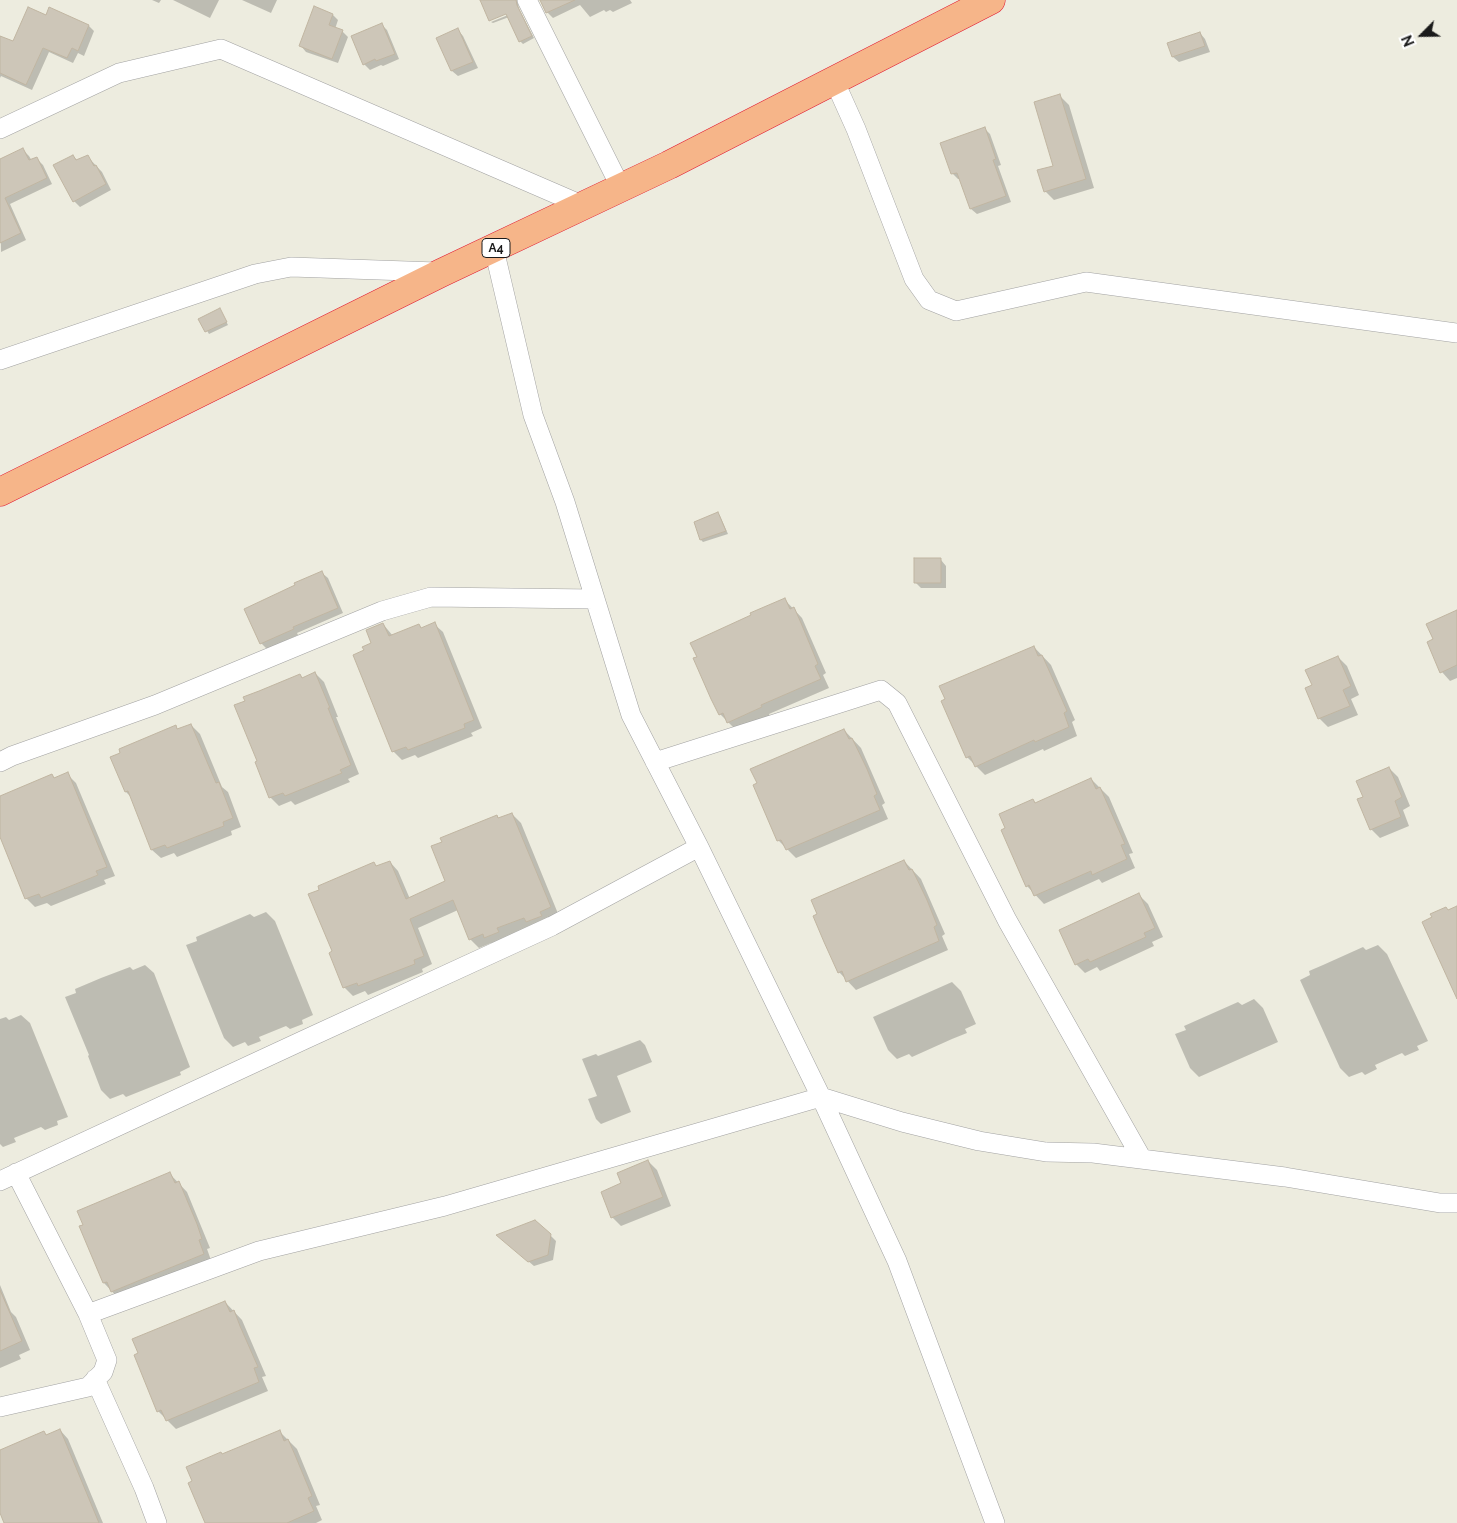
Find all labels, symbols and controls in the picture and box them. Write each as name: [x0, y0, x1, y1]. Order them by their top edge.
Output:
north arrow: [1397, 10, 1447, 60]
text: N: [1399, 33, 1418, 49]
road number: A4: [482, 238, 510, 258]

